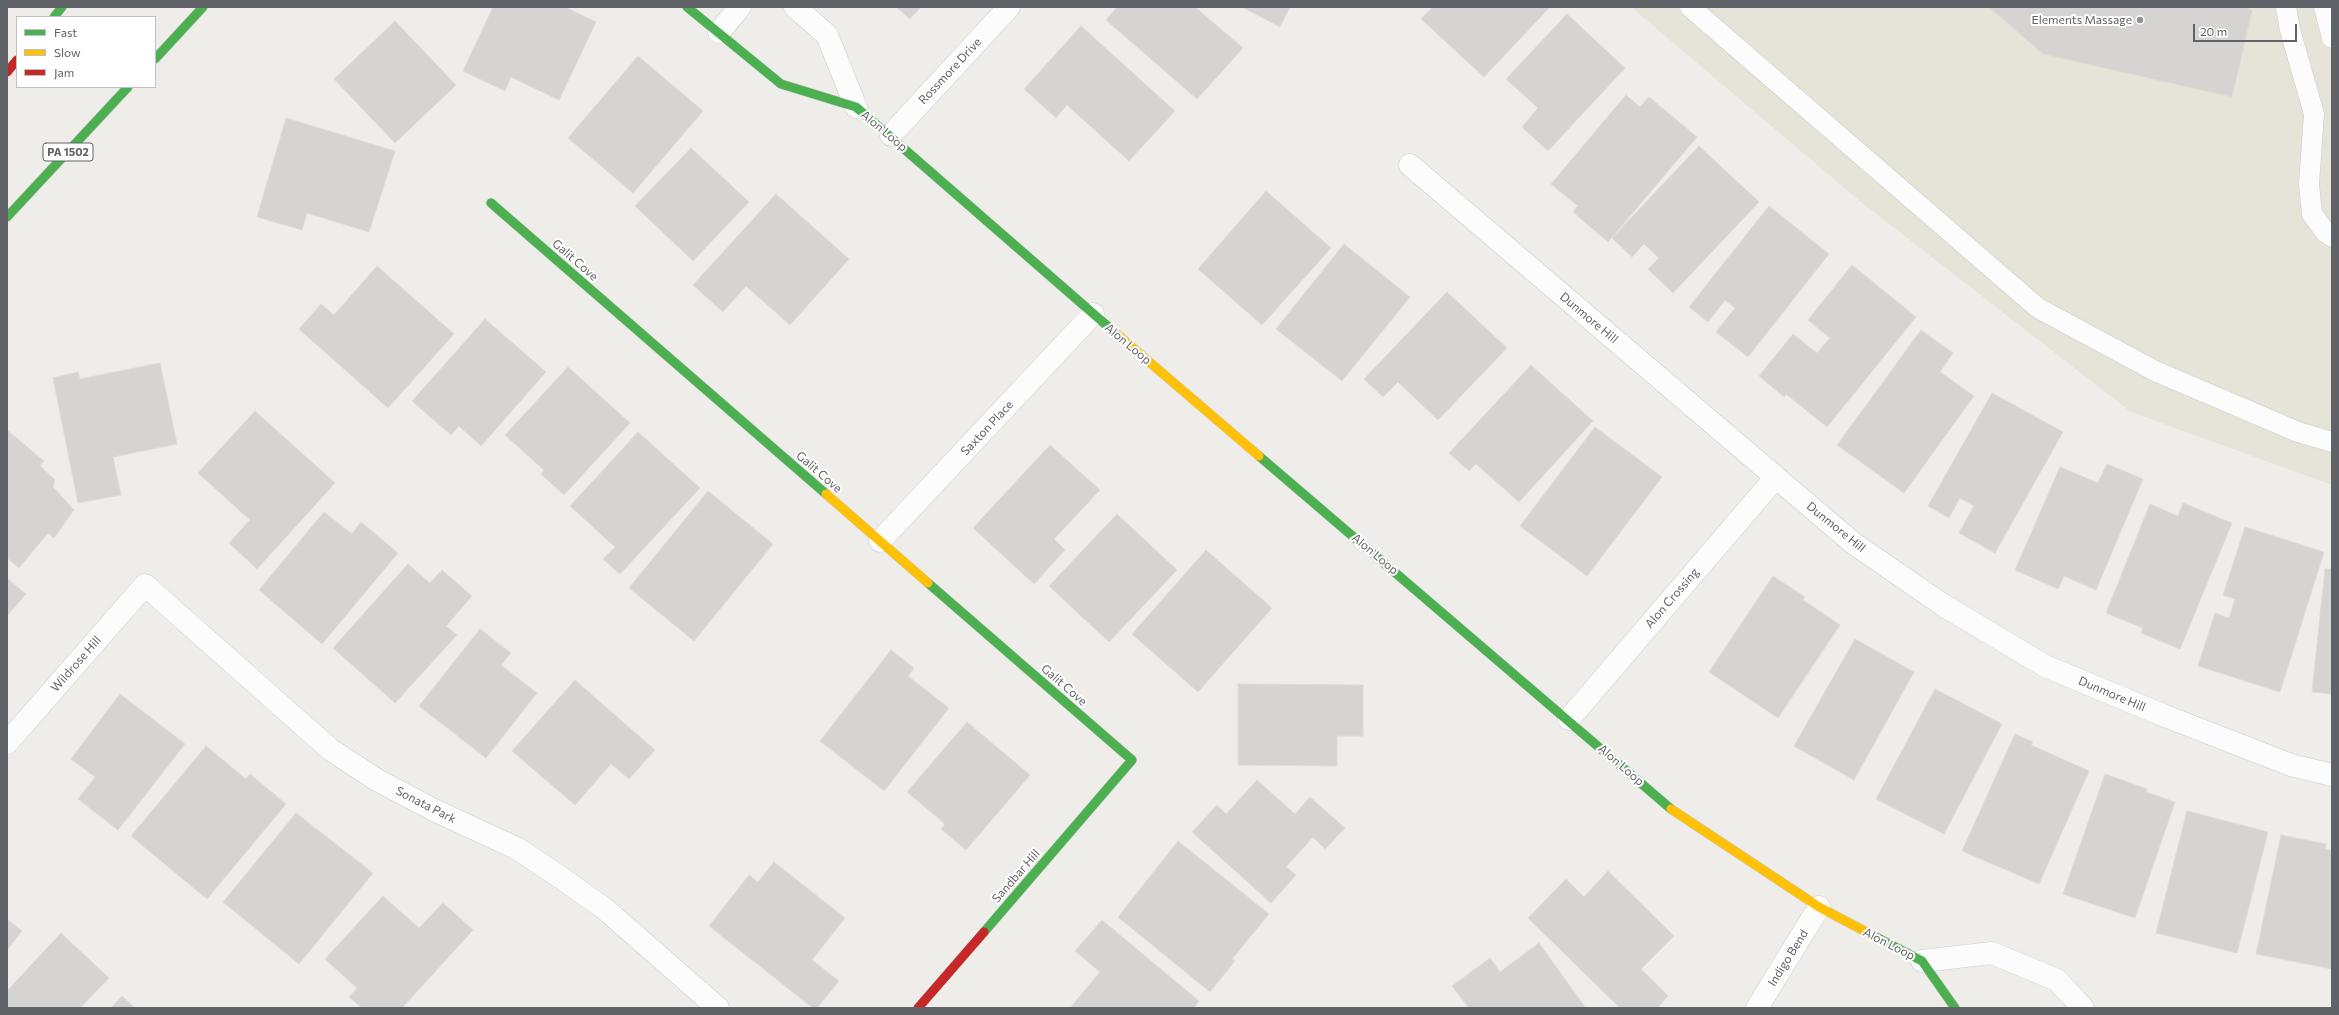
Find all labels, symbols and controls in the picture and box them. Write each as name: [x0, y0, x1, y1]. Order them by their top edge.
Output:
place label: Elements Massage: [2032, 13, 2132, 27]
marker: Elements Massage: [2135, 15, 2145, 25]
legend: [16, 16, 156, 88]
scale bar: [2195, 16, 2299, 42]
text: 20 m: [2200, 24, 2227, 38]
text: Fast: [54, 25, 77, 39]
street label: Rossmore Drive: [916, 35, 984, 107]
text: Slow: [54, 45, 81, 59]
text: Jam: [54, 65, 74, 79]
street label: Alon Loop: [858, 107, 910, 155]
road number: PA 1502: [43, 143, 93, 161]
street label: Galit Cove: [549, 236, 601, 284]
street label: Dunmore Hill: [1557, 290, 1621, 346]
street label: Alon Loop: [1102, 320, 1154, 368]
street label: Saxton Place: [958, 397, 1016, 459]
street label: Galit Cove: [793, 448, 845, 496]
street label: Dunmore Hill: [1804, 499, 1868, 555]
street label: Alon Loop: [1349, 530, 1401, 578]
street label: Alon Crossing: [1642, 565, 1702, 631]
street label: Wildrose Hill: [48, 633, 104, 695]
street label: Galit Cove: [1038, 661, 1090, 709]
street label: Dunmore Hill: [2076, 673, 2148, 715]
street label: Alon Loop: [1595, 741, 1647, 789]
street label: Sonata Park: [393, 784, 459, 826]
street label: Sandbar Hill: [989, 846, 1043, 906]
street label: Alon Loop: [1861, 925, 1917, 963]
street label: Indigo Bend: [1765, 927, 1811, 989]

